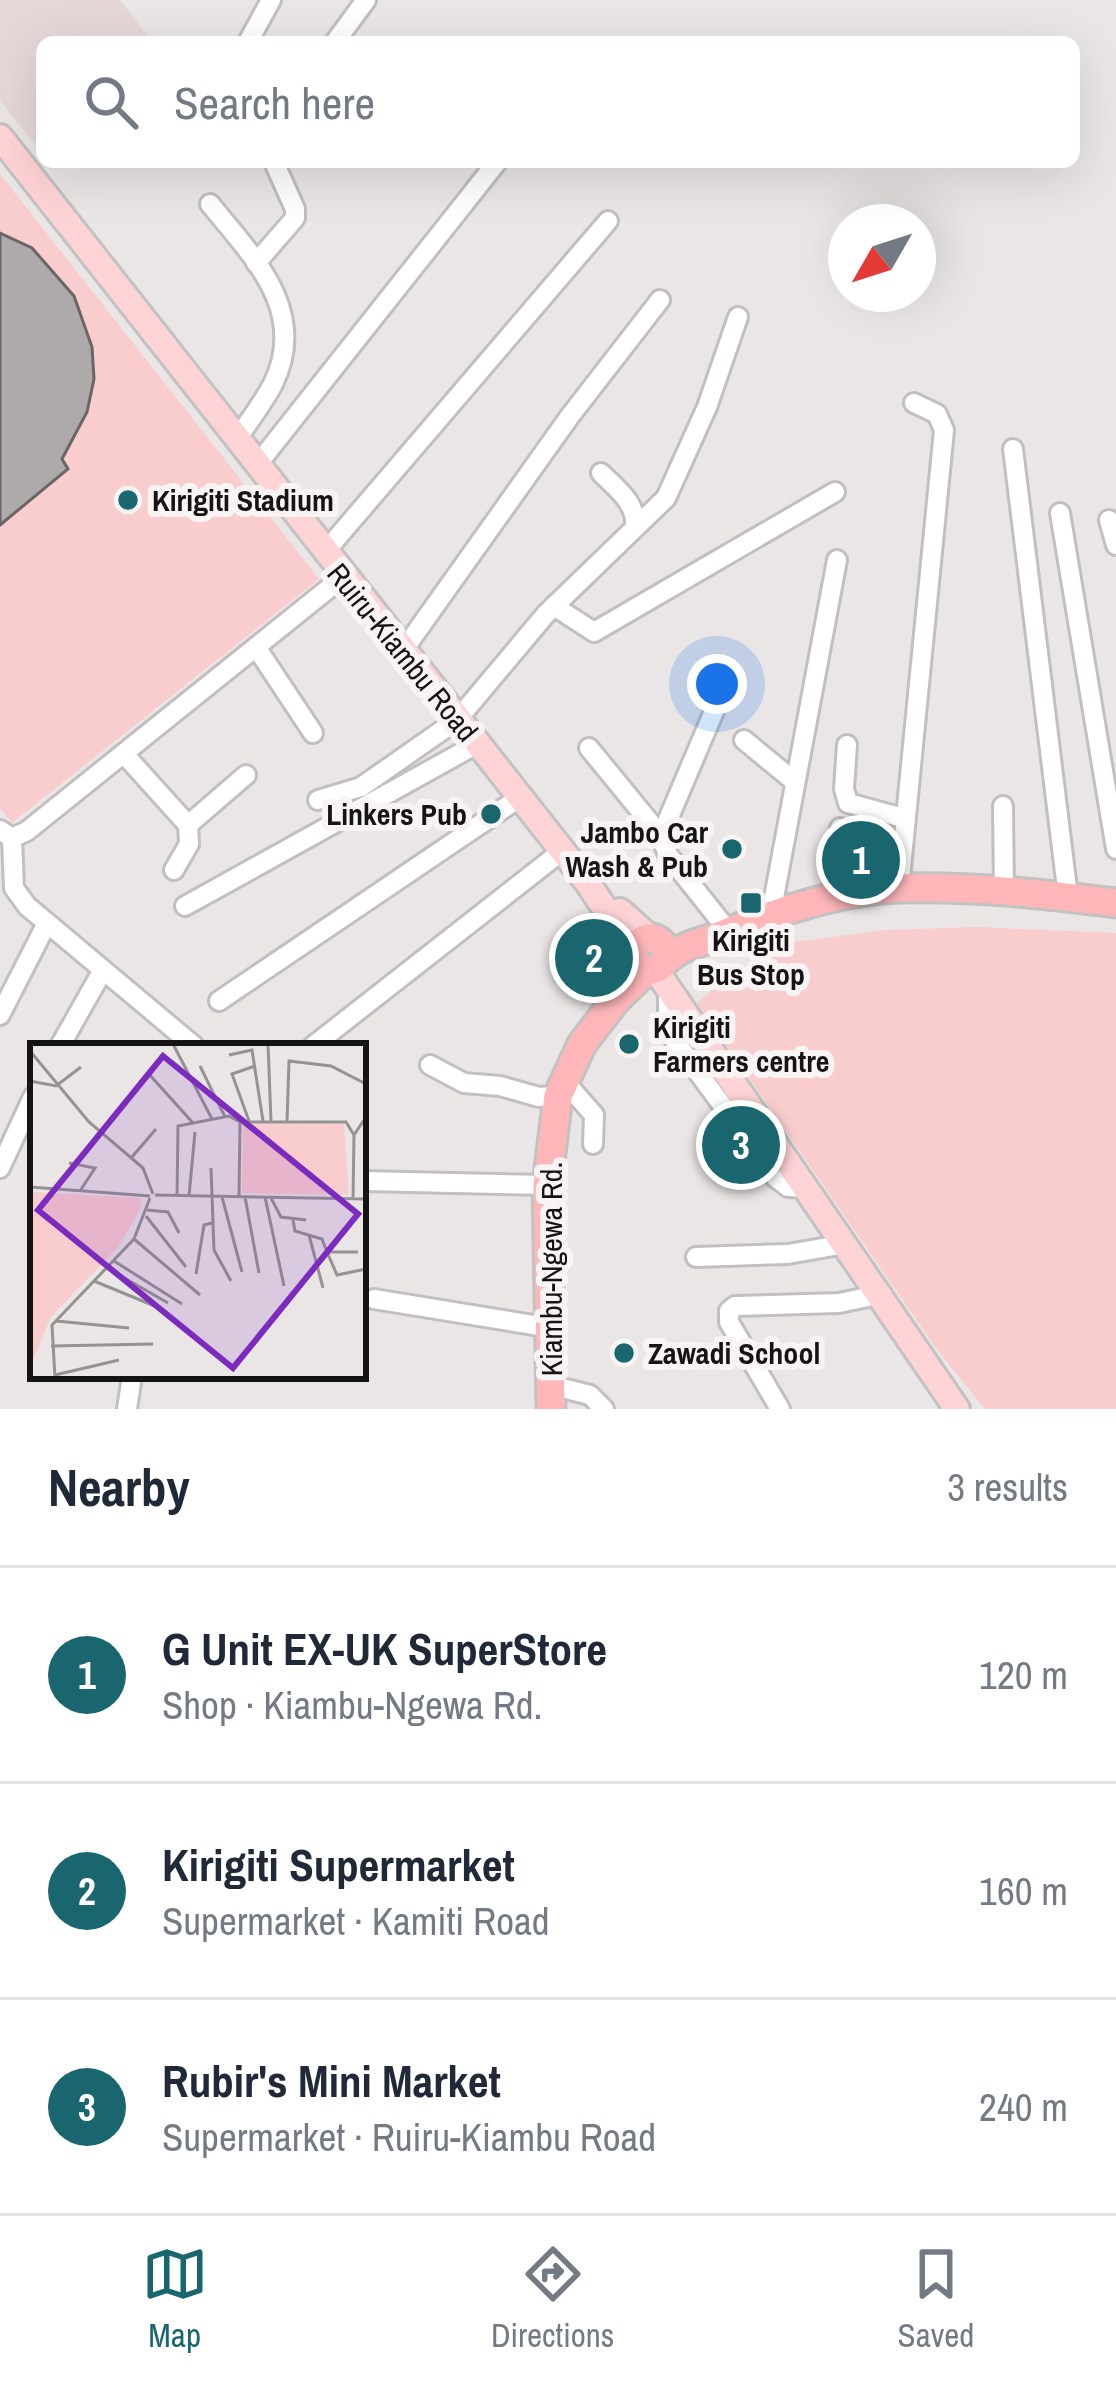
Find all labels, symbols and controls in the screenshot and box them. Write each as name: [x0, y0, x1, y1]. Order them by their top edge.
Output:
search box: [36, 36, 1080, 168]
icon: search: [78, 69, 144, 135]
text: Search here: [174, 72, 375, 133]
north arrow: [828, 204, 936, 312]
place label: Kirigiti Stadium: [152, 480, 334, 520]
marker: Kirigiti Stadium: [115, 487, 141, 513]
street label: Ruiru-Kiambu Road: [319, 554, 487, 750]
your location: [687, 654, 747, 714]
place label: Linkers Pub: [326, 794, 467, 834]
marker: Linkers Pub: [478, 801, 504, 827]
place label: Jambo Car Wash & Pub: [565, 812, 708, 886]
pin: 1: [822, 815, 900, 905]
marker: Jambo Car Wash & Pub: [719, 836, 745, 862]
marker: Kirigiti Bus Stop: [738, 890, 764, 916]
pin: 2: [555, 913, 633, 1003]
place label: Kirigiti Bus Stop: [697, 920, 805, 994]
place label: Kirigiti Farmers centre: [653, 1007, 830, 1081]
marker: Kirigiti Farmers centre: [616, 1031, 642, 1057]
inset map: [30, 1043, 366, 1379]
pin: 3: [702, 1100, 780, 1190]
street label: Kiambu-Ngewa Rd.: [531, 1162, 571, 1376]
place label: Zawadi School: [648, 1333, 820, 1373]
marker: Zawadi School: [611, 1340, 637, 1366]
text: Nearby: [48, 1453, 190, 1522]
text: 3 results: [947, 1461, 1068, 1513]
text: G Unit EX-UK SuperStore: [162, 1618, 607, 1679]
text: 1: [78, 1649, 96, 1701]
text: 120 m: [979, 1649, 1068, 1701]
text: Shop · Kiambu-Ngewa Rd.: [162, 1679, 542, 1731]
text: Kirigiti Supermarket: [162, 1834, 515, 1895]
text: 2: [78, 1865, 96, 1917]
text: 160 m: [979, 1865, 1068, 1917]
text: Supermarket · Kamiti Road: [162, 1895, 550, 1947]
text: Rubir's Mini Market: [162, 2050, 501, 2111]
text: 3: [78, 2081, 96, 2133]
text: 240 m: [979, 2081, 1068, 2133]
text: Supermarket · Ruiru-Kiambu Road: [162, 2111, 656, 2163]
tab: Map: [142, 2241, 208, 2357]
tab: Directions: [491, 2241, 614, 2357]
tab: Saved: [898, 2241, 974, 2357]

